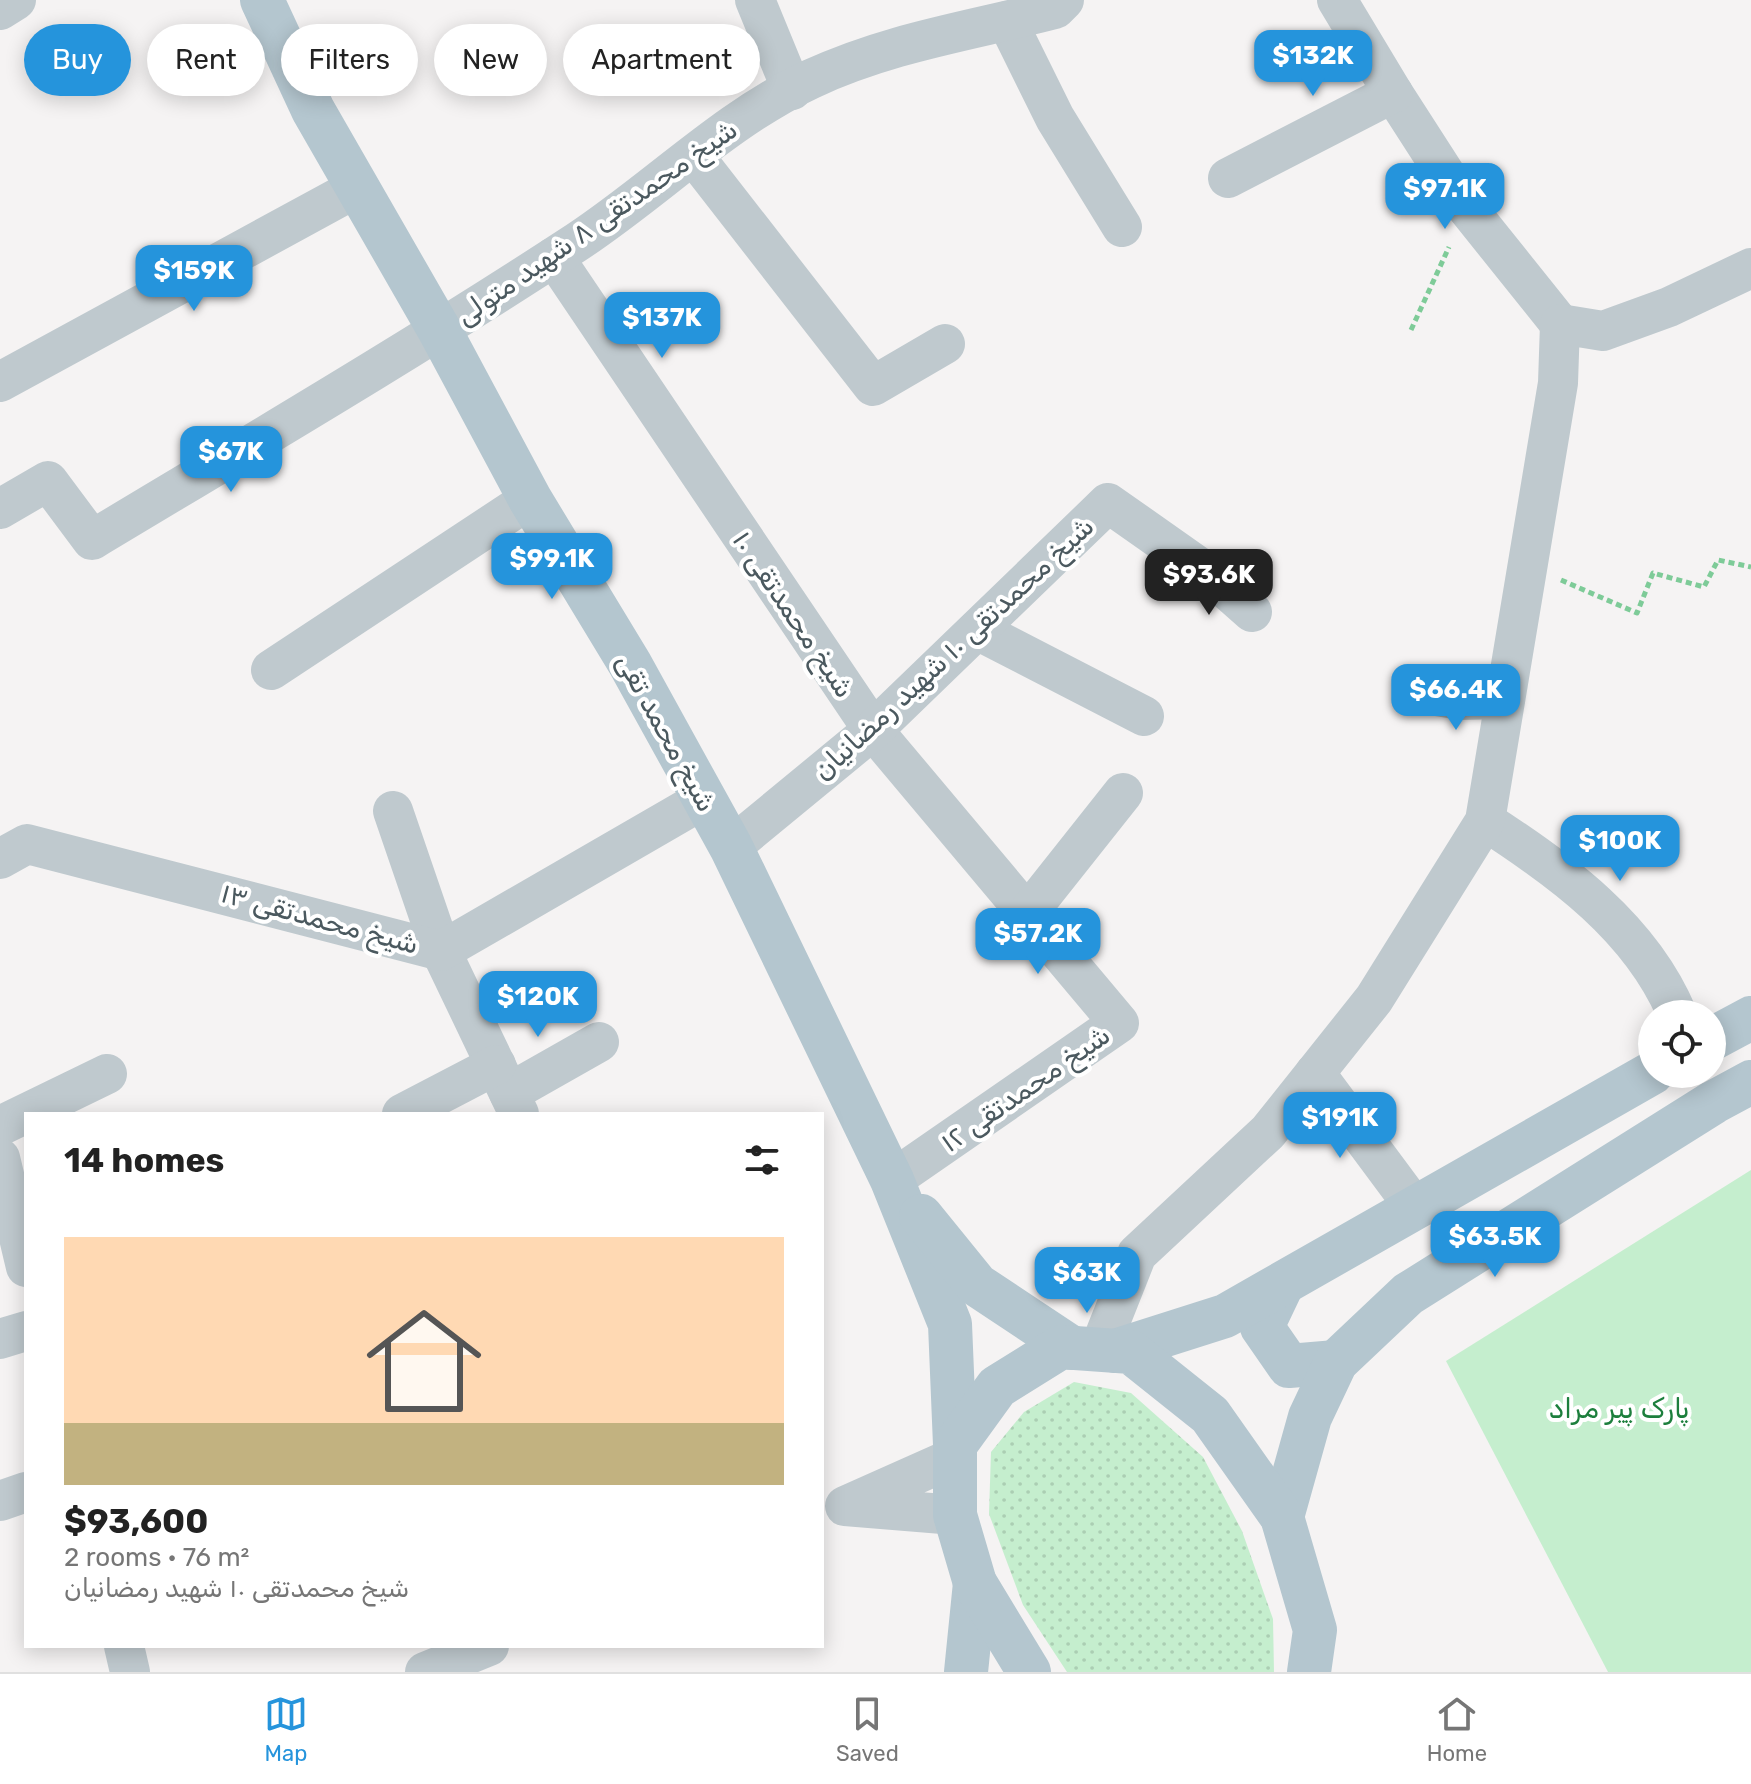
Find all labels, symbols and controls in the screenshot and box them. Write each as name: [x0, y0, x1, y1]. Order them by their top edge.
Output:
chip: Buy: [24, 24, 131, 96]
chip: Rent: [147, 24, 265, 96]
chip: Filters: [281, 24, 418, 96]
chip: New: [434, 24, 547, 96]
chip: Apartment: [563, 24, 760, 96]
pin: $132K: [1257, 30, 1369, 98]
text: $132K: [1272, 40, 1354, 71]
street label: شیخ محمدتقی ۸ شهید متولی: [449, 112, 745, 335]
pin: $97.1K: [1380, 163, 1510, 231]
text: $97.1K: [1403, 173, 1487, 204]
pin: $159K: [138, 245, 250, 313]
text: $159K: [154, 255, 235, 286]
pin: $137K: [606, 292, 718, 360]
text: $137K: [622, 302, 702, 333]
pin: $67K: [184, 426, 278, 494]
text: $67K: [198, 436, 264, 467]
street label: شیخ محمدتقی ۱۰ شهید رمضانیان: [806, 509, 1103, 789]
street label: شیخ محمدتقی ۱۰: [723, 525, 862, 706]
pin: $99.1K: [487, 533, 617, 601]
text: $99.1K: [509, 543, 595, 574]
pin: $93.6K: [1144, 549, 1274, 617]
text: $93.6K: [1163, 559, 1255, 590]
street label: شیخ محمد تقی: [607, 647, 724, 819]
pin: $66.4K: [1391, 664, 1521, 732]
text: $66.4K: [1409, 674, 1503, 705]
pin: $100K: [1564, 815, 1676, 883]
text: $100K: [1579, 825, 1661, 856]
street label: شیخ محمدتقی ۱۳: [217, 876, 422, 964]
pin: $57.2K: [973, 908, 1103, 976]
text: $57.2K: [993, 918, 1083, 949]
pin: $120K: [482, 971, 594, 1039]
text: $120K: [497, 981, 579, 1012]
map controls: [1638, 1000, 1726, 1088]
button: locate: [1638, 1000, 1726, 1088]
street label: شیخ محمدتقی ۱۲: [934, 1018, 1118, 1161]
pin: $191K: [1284, 1092, 1396, 1160]
text: $191K: [1301, 1102, 1379, 1133]
icon: filters: [740, 1138, 784, 1182]
text: 14 homes: [64, 1140, 224, 1181]
pin: $63.5K: [1430, 1211, 1560, 1279]
text: $63.5K: [1449, 1221, 1541, 1252]
pin: $63K: [1040, 1247, 1134, 1315]
text: $63K: [1053, 1257, 1121, 1288]
icon: home: [352, 1289, 496, 1433]
park label: پارک پیر مراد: [1548, 1392, 1690, 1427]
text: $93,600: [64, 1501, 208, 1542]
text: 2 rooms · 76 m²: [64, 1542, 249, 1573]
text: شیخ محمدتقی ۱۰ شهید رمضانیان: [64, 1573, 409, 1604]
tab: Map: [264, 1692, 308, 1767]
tab: Saved: [836, 1692, 899, 1767]
tab: Home: [1427, 1692, 1487, 1767]

